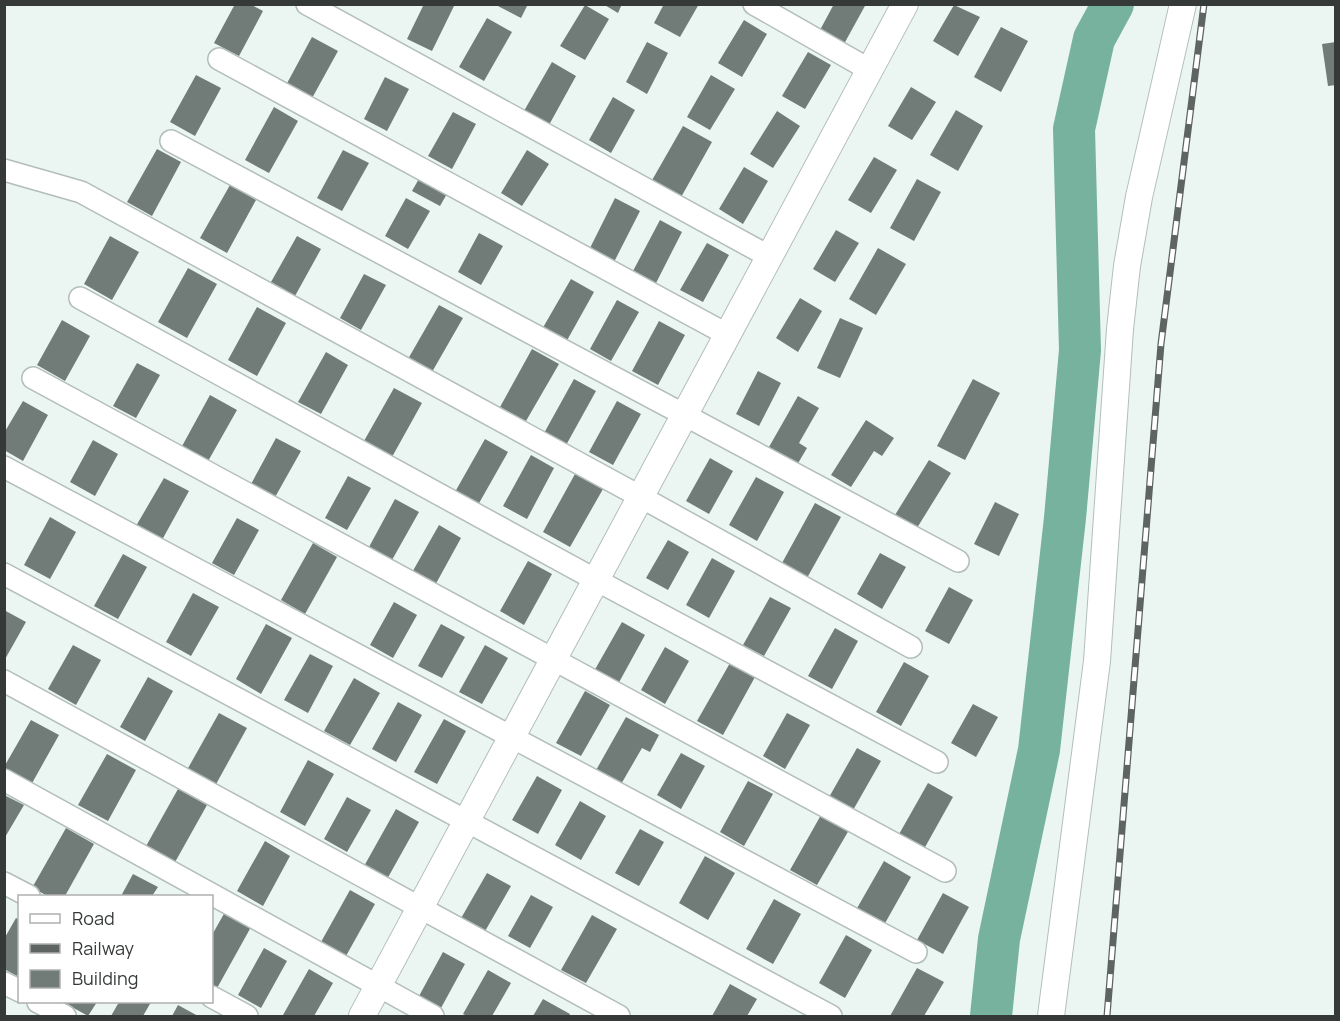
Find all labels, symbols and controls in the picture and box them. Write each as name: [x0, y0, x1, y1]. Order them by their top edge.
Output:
legend: [18, 895, 213, 1003]
text: Road: [72, 906, 115, 930]
text: Railway: [72, 936, 134, 960]
text: Building: [72, 966, 138, 990]

